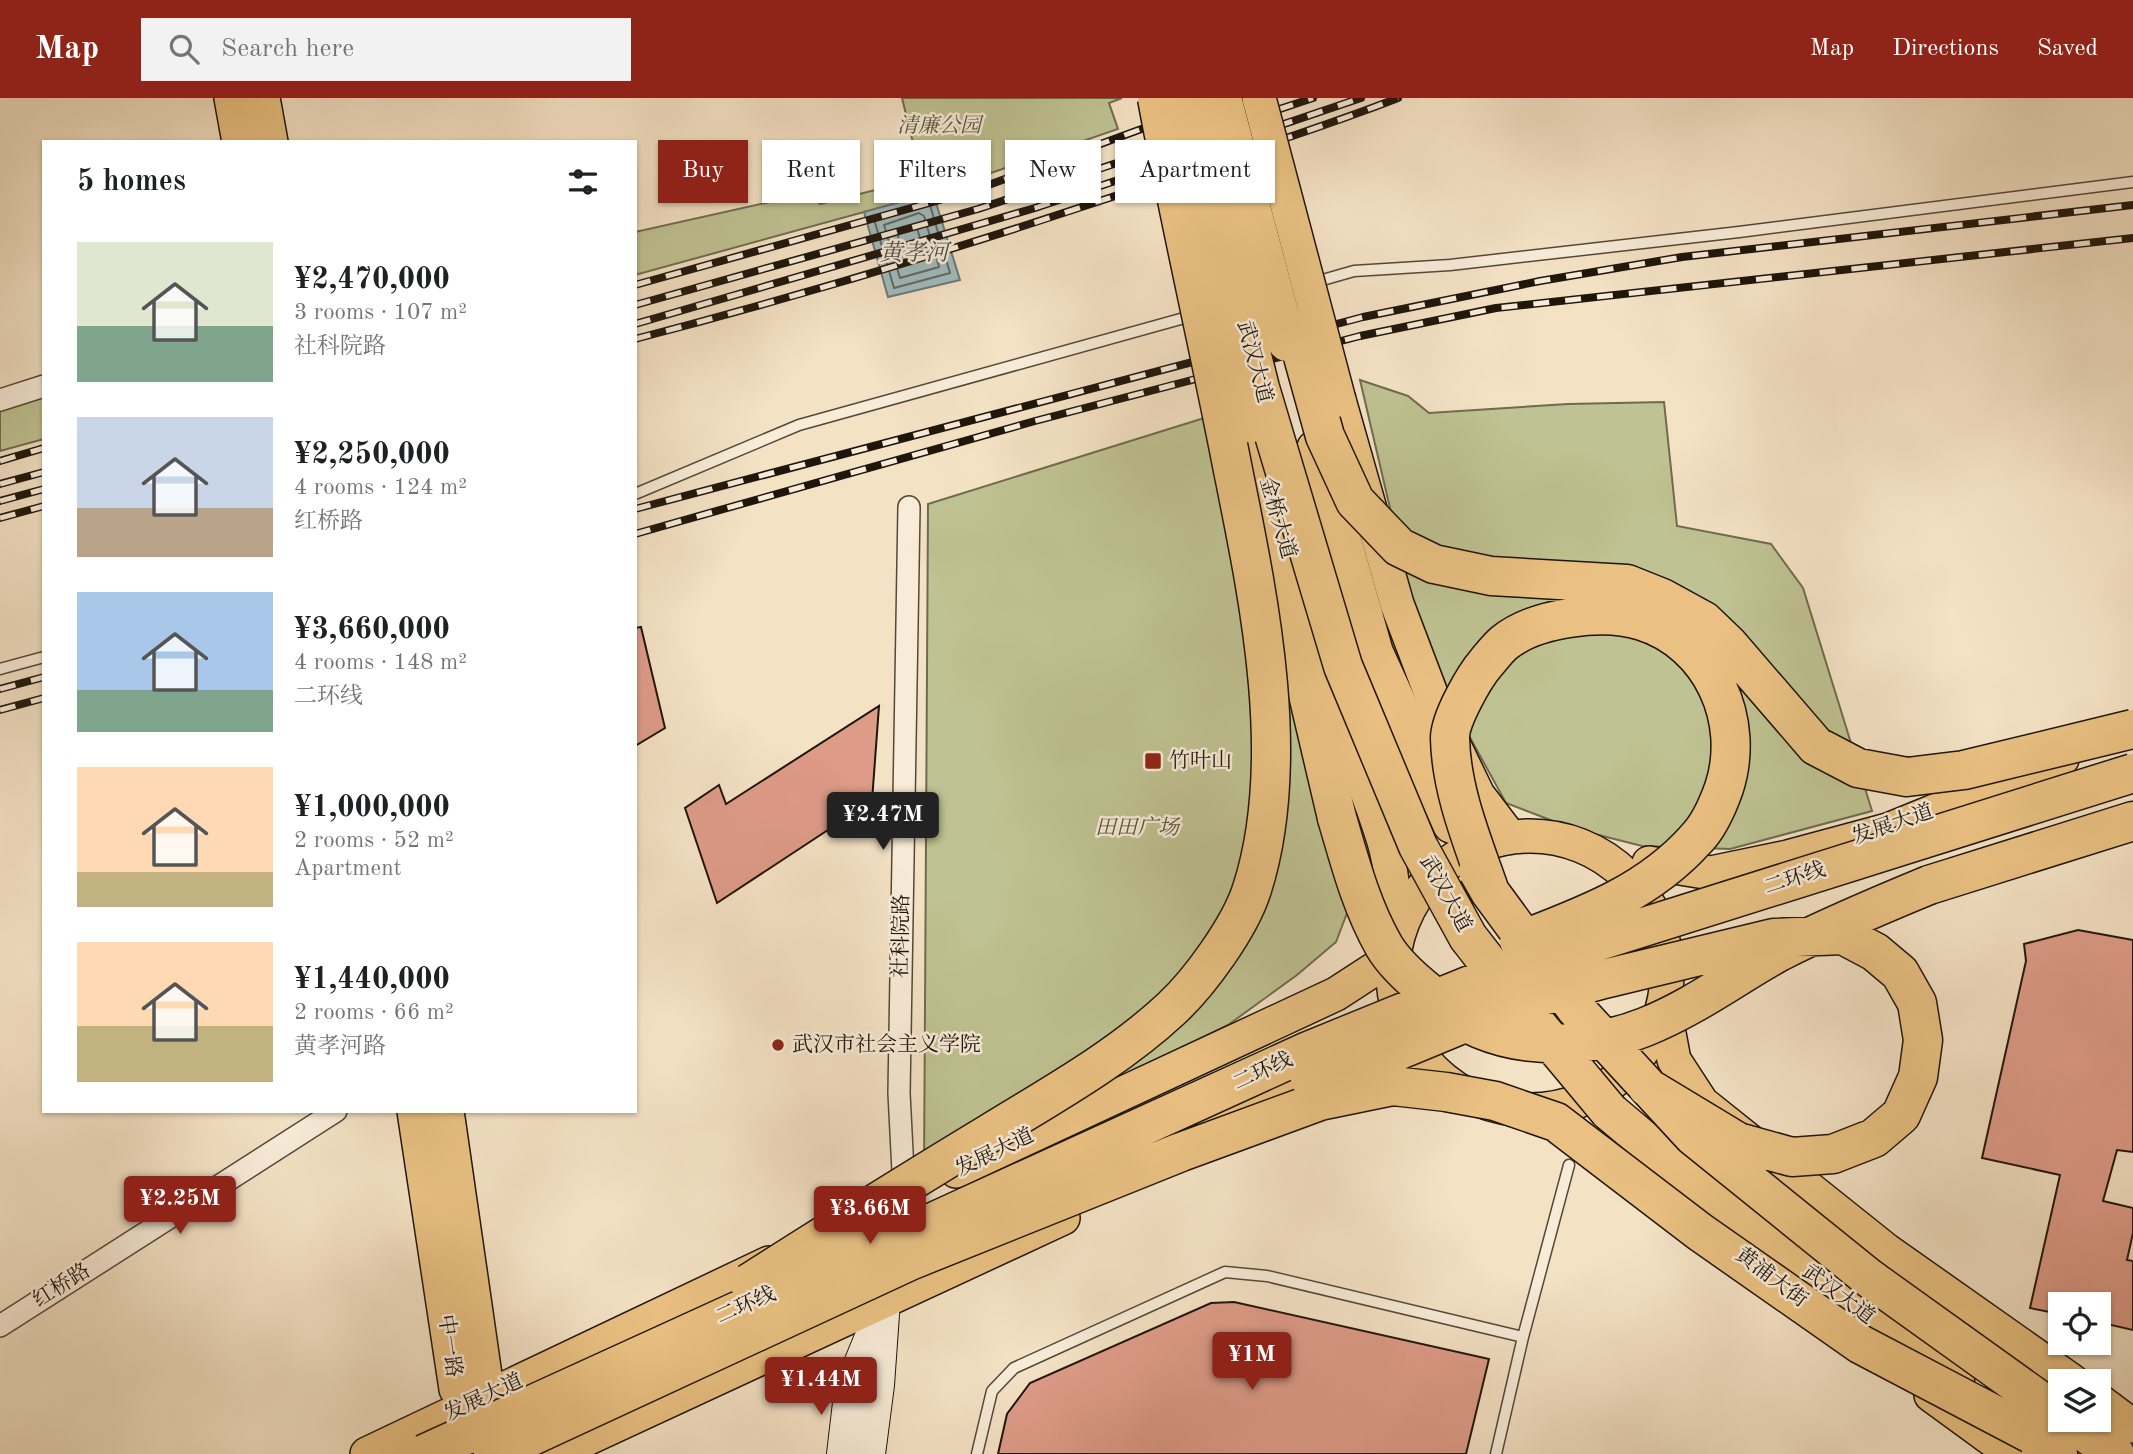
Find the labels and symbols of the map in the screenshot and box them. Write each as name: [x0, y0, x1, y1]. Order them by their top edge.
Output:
park label: 清廉公园: [897, 114, 984, 137]
water label: 黄孝河: [880, 240, 953, 265]
street label: 武汉大道: [1233, 318, 1277, 405]
street label: 金桥大道: [1255, 474, 1301, 561]
place label: 竹叶山: [1169, 749, 1232, 772]
marker: 竹叶山: [1143, 751, 1163, 771]
pin: ¥2.47M: [826, 792, 940, 852]
street label: 发展大道: [1849, 800, 1936, 849]
park label: 田田广场: [1095, 816, 1181, 839]
street label: 武汉大道: [1415, 851, 1476, 936]
street label: 二环线: [1761, 857, 1828, 899]
street label: 社科院路: [889, 894, 913, 978]
place label: 武汉市社会主义学院: [792, 1033, 981, 1056]
marker: 武汉市社会主义学院: [770, 1037, 786, 1053]
street label: 二环线: [1229, 1047, 1296, 1095]
street label: 发展大道: [952, 1123, 1037, 1181]
pin: ¥2.25M: [123, 1176, 237, 1236]
pin: ¥3.66M: [813, 1186, 927, 1246]
street label: 黄浦大街: [1731, 1243, 1812, 1312]
street label: 红桥路: [29, 1259, 94, 1312]
street label: 武汉大道: [1798, 1260, 1879, 1329]
street label: 二环线: [712, 1282, 779, 1328]
street label: 中一路: [434, 1313, 466, 1379]
pin: ¥1M: [1218, 1332, 1286, 1392]
pin: ¥1.44M: [764, 1358, 878, 1417]
street label: 发展大道: [441, 1369, 527, 1425]

